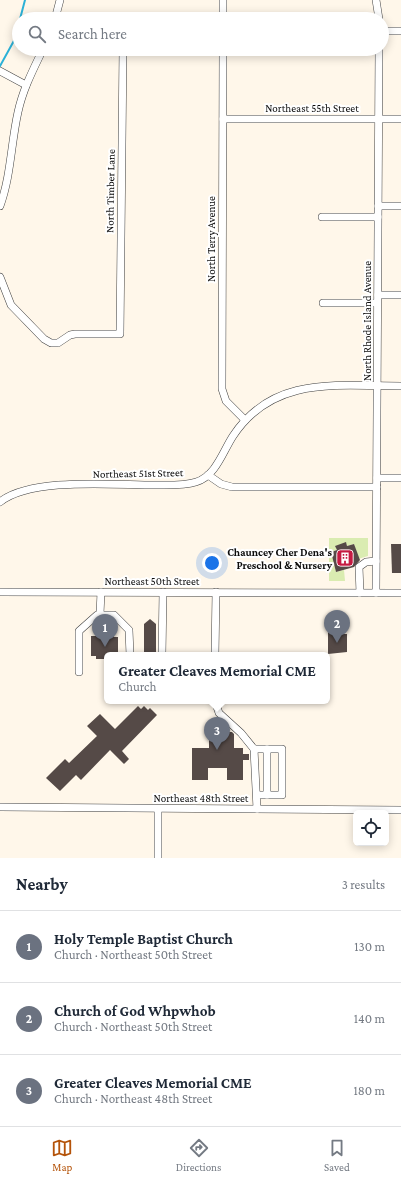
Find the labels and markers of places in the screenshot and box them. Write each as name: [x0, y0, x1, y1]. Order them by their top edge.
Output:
place label: Chauncey Cher Dena's Preschool & Nursery: [227, 546, 333, 571]
building icon: Chauncey Cher Dena's Preschool & Nursery: [335, 548, 355, 568]
pin: 2: [324, 610, 350, 643]
pin: 1: [92, 614, 118, 647]
pin: 3: [204, 717, 230, 750]

